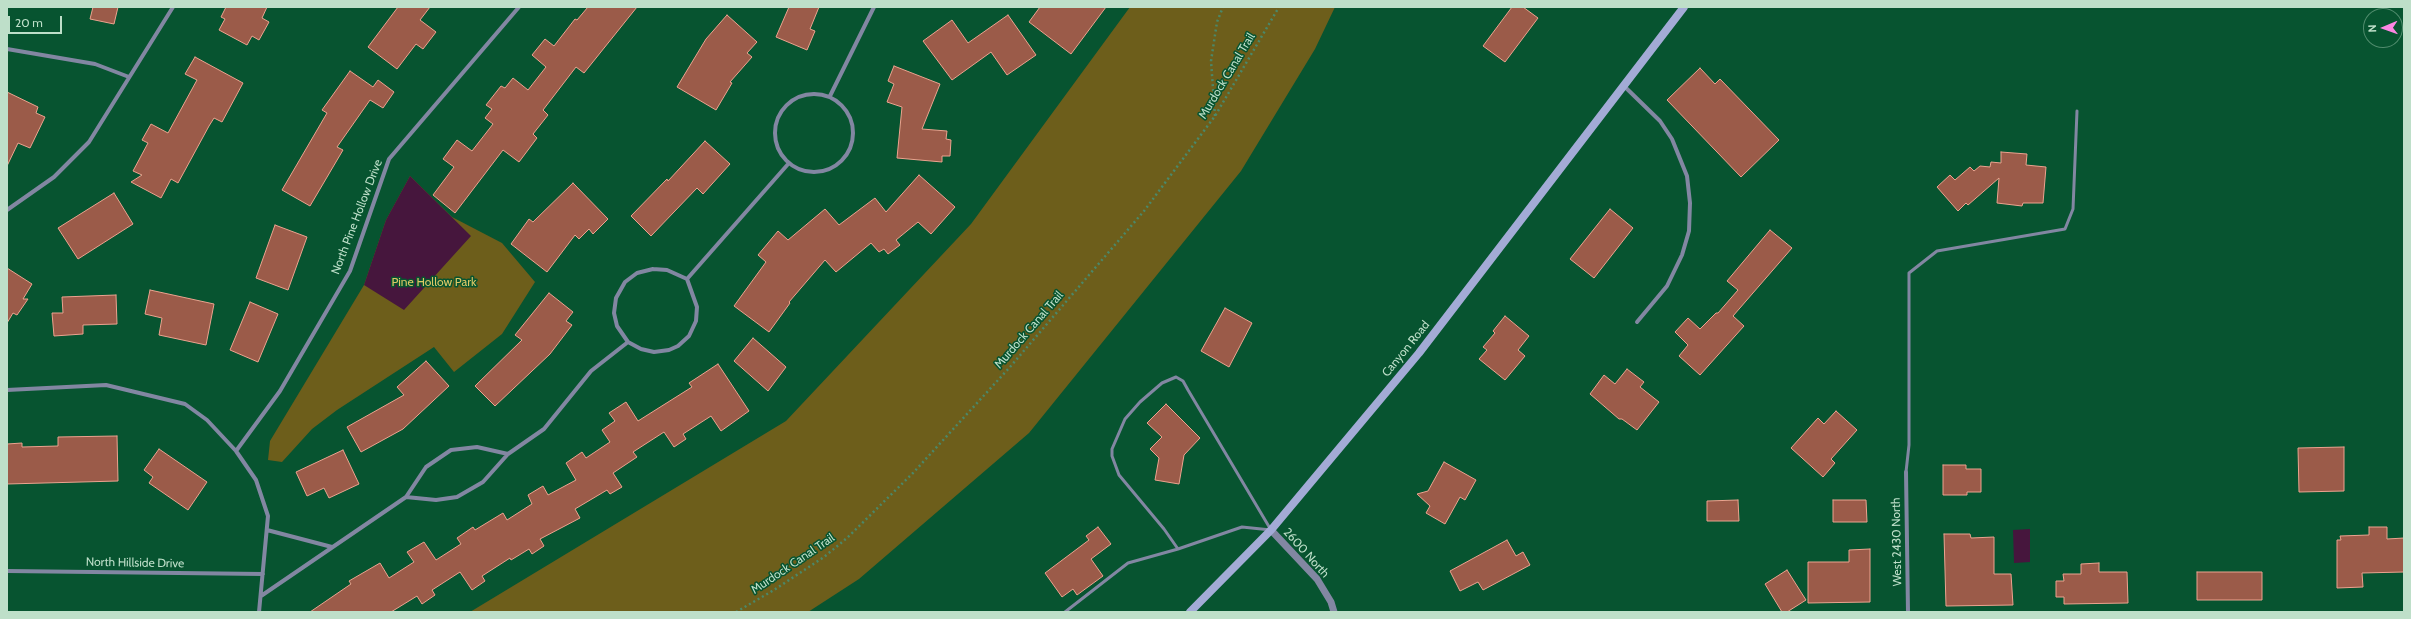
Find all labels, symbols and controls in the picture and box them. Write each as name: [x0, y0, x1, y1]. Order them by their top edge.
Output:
scale bar: [10, 8, 64, 34]
north arrow: [2363, 8, 2403, 48]
text: 20 m: [15, 15, 43, 30]
text: N: [2365, 24, 2379, 33]
street label: Murdock Canal Trail: [1196, 30, 1258, 122]
street label: North Pine Hollow Drive: [328, 157, 386, 277]
park label: Pine Hollow Park: [392, 275, 476, 289]
street label: Murdock Canal Trail: [992, 288, 1066, 372]
street label: Canyon Road: [1379, 318, 1433, 380]
street label: West 2430 North: [1889, 498, 1905, 586]
street label: 2600 North: [1280, 525, 1332, 581]
street label: Murdock Canal Trail: [748, 531, 838, 597]
street label: North Hillside Drive: [86, 555, 184, 571]

